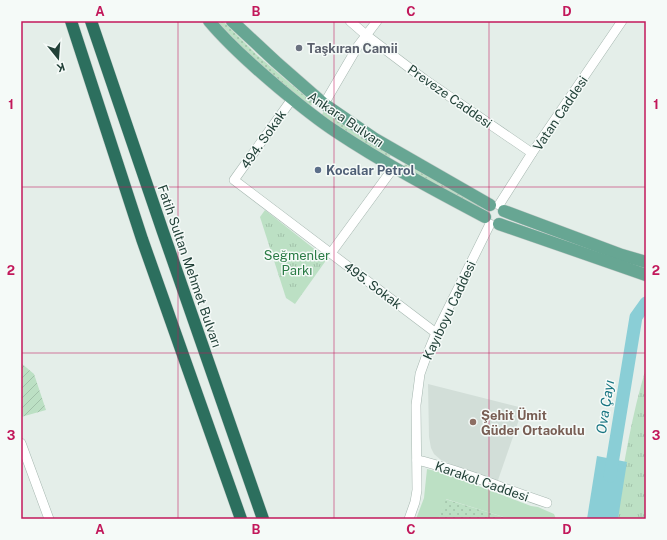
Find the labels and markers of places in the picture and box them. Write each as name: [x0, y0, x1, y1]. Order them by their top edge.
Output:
place label: Taşkıran Camii: [307, 41, 398, 56]
marker: Taşkıran Camii: [294, 43, 304, 53]
place label: Kocalar Petrol: [326, 163, 415, 178]
marker: Kocalar Petrol: [313, 165, 323, 175]
place label: Şehit Ümit Güder Ortaokulu: [481, 407, 585, 438]
marker: Şehit Ümit Güder Ortaokulu: [468, 417, 478, 427]

